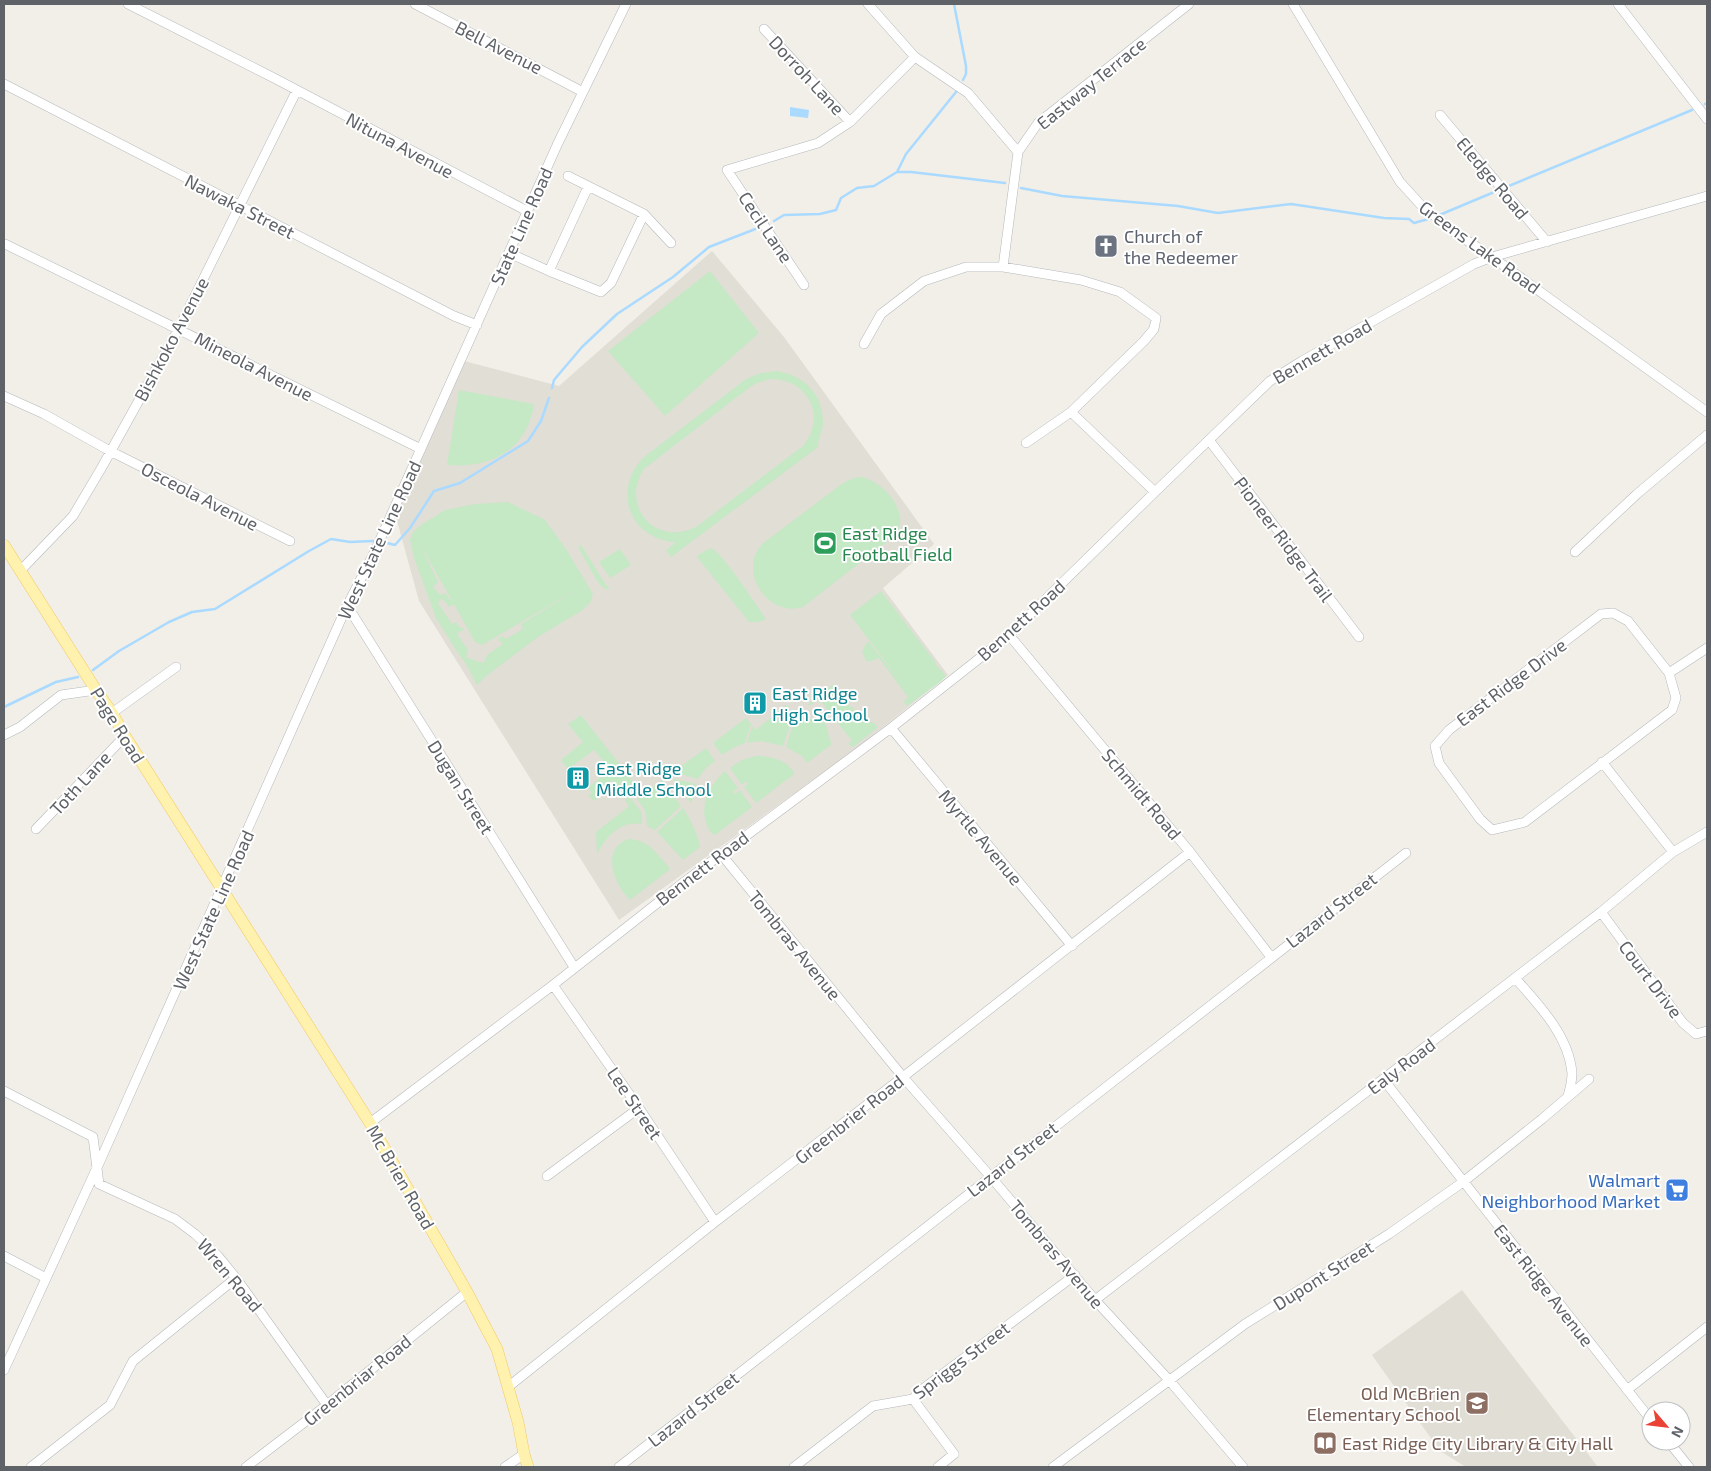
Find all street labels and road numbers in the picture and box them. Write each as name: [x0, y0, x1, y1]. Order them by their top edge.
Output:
street label: Bell Avenue: [452, 16, 546, 78]
street label: Dorroh Lane: [765, 31, 849, 119]
street label: Eastway Terrace: [1032, 32, 1150, 134]
street label: Nituna Avenue: [343, 107, 457, 183]
street label: Eledge Road: [1452, 132, 1534, 224]
street label: State Line Road: [485, 164, 557, 288]
street label: Nawaka Street: [181, 169, 299, 243]
street label: Cecil Lane: [734, 187, 798, 267]
street label: Greens Lake Road: [1415, 196, 1545, 298]
street label: Bishkoko Avenue: [129, 273, 213, 405]
street label: Bennett Road: [1269, 314, 1375, 388]
street label: Mineola Avenue: [191, 327, 317, 405]
street label: Osceola Avenue: [138, 457, 262, 535]
street label: West State Line Road: [332, 457, 426, 623]
street label: Pioneer Ridge Trail: [1230, 472, 1339, 606]
street label: Bennett Road: [973, 575, 1069, 665]
street label: East Ridge Drive: [1452, 633, 1570, 731]
street label: Page Road: [86, 683, 150, 767]
street label: Dugan Street: [423, 736, 499, 838]
street label: Schmidt Road: [1098, 744, 1186, 844]
street label: Toth Lane: [45, 747, 115, 819]
street label: Myrtle Avenue: [935, 785, 1027, 889]
street label: Bennett Road: [651, 826, 753, 910]
street label: West State Line Road: [168, 827, 258, 993]
street label: Lazard Street: [1281, 868, 1381, 952]
street label: Tombras Avenue: [744, 886, 846, 1004]
street label: Court Drive: [1615, 936, 1687, 1022]
street label: Ealy Road: [1363, 1033, 1439, 1099]
street label: Lee Street: [603, 1063, 667, 1143]
street label: Greenbrier Road: [790, 1070, 908, 1168]
street label: Lazard Street: [962, 1117, 1062, 1201]
street label: Mc Brien Road: [362, 1121, 440, 1233]
street label: Tombras Avenue: [1005, 1195, 1109, 1313]
street label: East Ridge Avenue: [1489, 1219, 1599, 1351]
street label: Wren Road: [193, 1234, 267, 1316]
street label: Dupont Street: [1269, 1235, 1377, 1315]
street label: Spriggs Street: [908, 1316, 1014, 1404]
street label: Greenbriar Road: [299, 1330, 415, 1430]
street label: Lazard Street: [643, 1367, 743, 1451]

